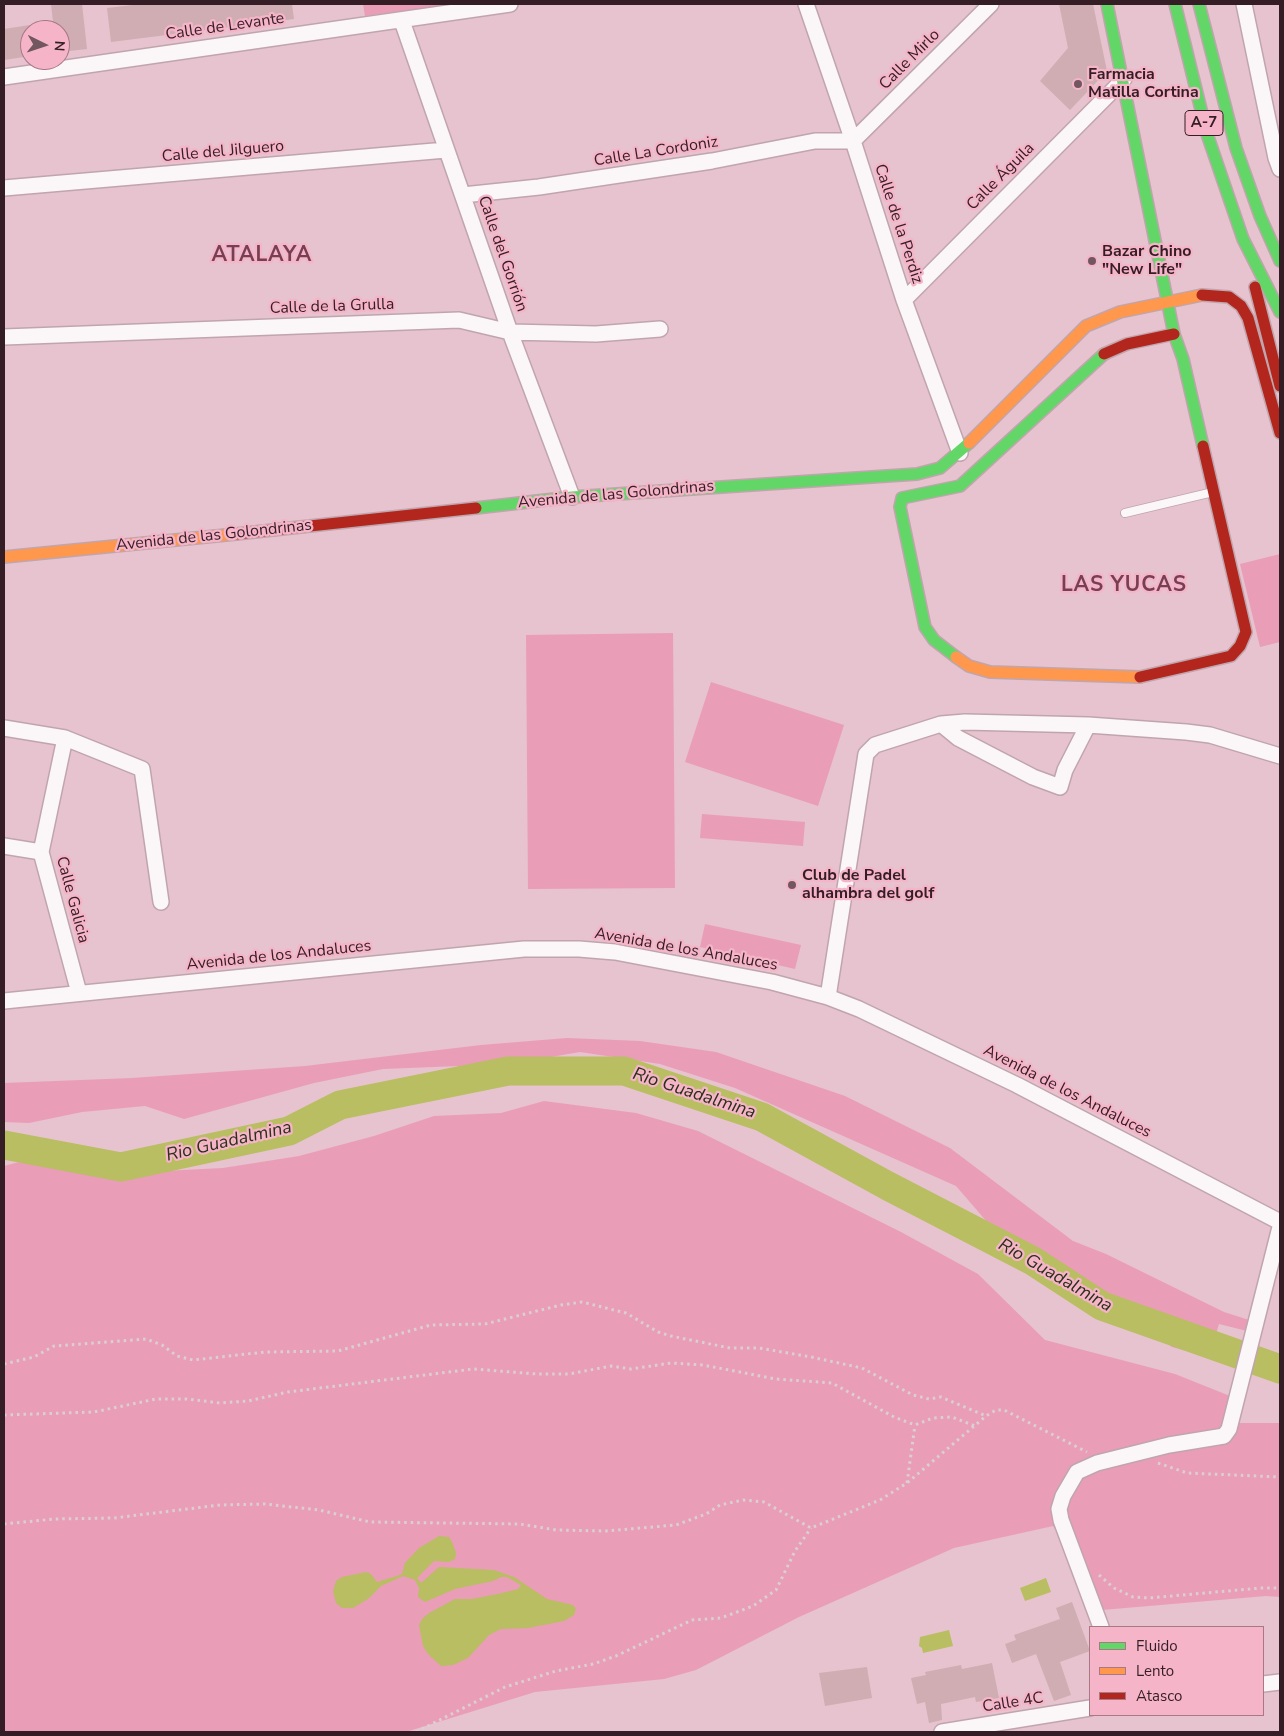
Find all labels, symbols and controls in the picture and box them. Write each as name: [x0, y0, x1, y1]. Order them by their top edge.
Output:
street label: Calle de Levante: [164, 9, 286, 45]
north arrow: [20, 20, 70, 70]
street label: Calle Mirlo: [876, 26, 944, 94]
text: N: [50, 40, 69, 52]
place label: Farmacia Matilla Cortina: [1088, 65, 1199, 103]
marker: Farmacia Matilla Cortina: [1072, 78, 1084, 90]
road number: A-7: [1185, 110, 1223, 136]
street label: Calle La Cordoniz: [593, 133, 719, 171]
street label: Calle del Jilguero: [161, 137, 285, 167]
street label: Calle Águila: [963, 139, 1039, 215]
street label: Calle de la Perdiz: [870, 162, 926, 286]
street label: Calle del Gorrión: [473, 194, 531, 314]
place label: Bazar Chino "New Life": [1102, 242, 1191, 280]
district label: ATALAYA: [211, 243, 313, 269]
marker: Bazar Chino "New Life": [1086, 255, 1098, 267]
street label: Calle de la Grulla: [269, 295, 395, 319]
street label: Avenida de las Golondrinas: [517, 477, 715, 513]
street label: Avenida de las Golondrinas: [115, 516, 313, 556]
district label: LAS YUCAS: [1060, 573, 1188, 599]
street label: Calle Galicia: [51, 854, 93, 946]
place label: Club de Padel alhambra del golf: [802, 866, 934, 904]
marker: Club de Padel alhambra del golf: [786, 879, 798, 891]
street label: Avenida de los Andaluces: [593, 924, 779, 976]
street label: Avenida de los Andaluces: [186, 937, 372, 975]
street label: Avenida de los Andaluces: [980, 1041, 1154, 1143]
water label: Rio Guadalmina: [630, 1064, 758, 1124]
water label: Rio Guadalmina: [164, 1117, 294, 1167]
water label: Rio Guadalmina: [994, 1235, 1116, 1317]
legend: [1089, 1626, 1264, 1716]
text: Fluido: [1136, 1636, 1178, 1656]
text: Lento: [1136, 1661, 1174, 1681]
text: Atasco: [1136, 1686, 1182, 1706]
street label: Calle 4C: [981, 1689, 1045, 1717]

